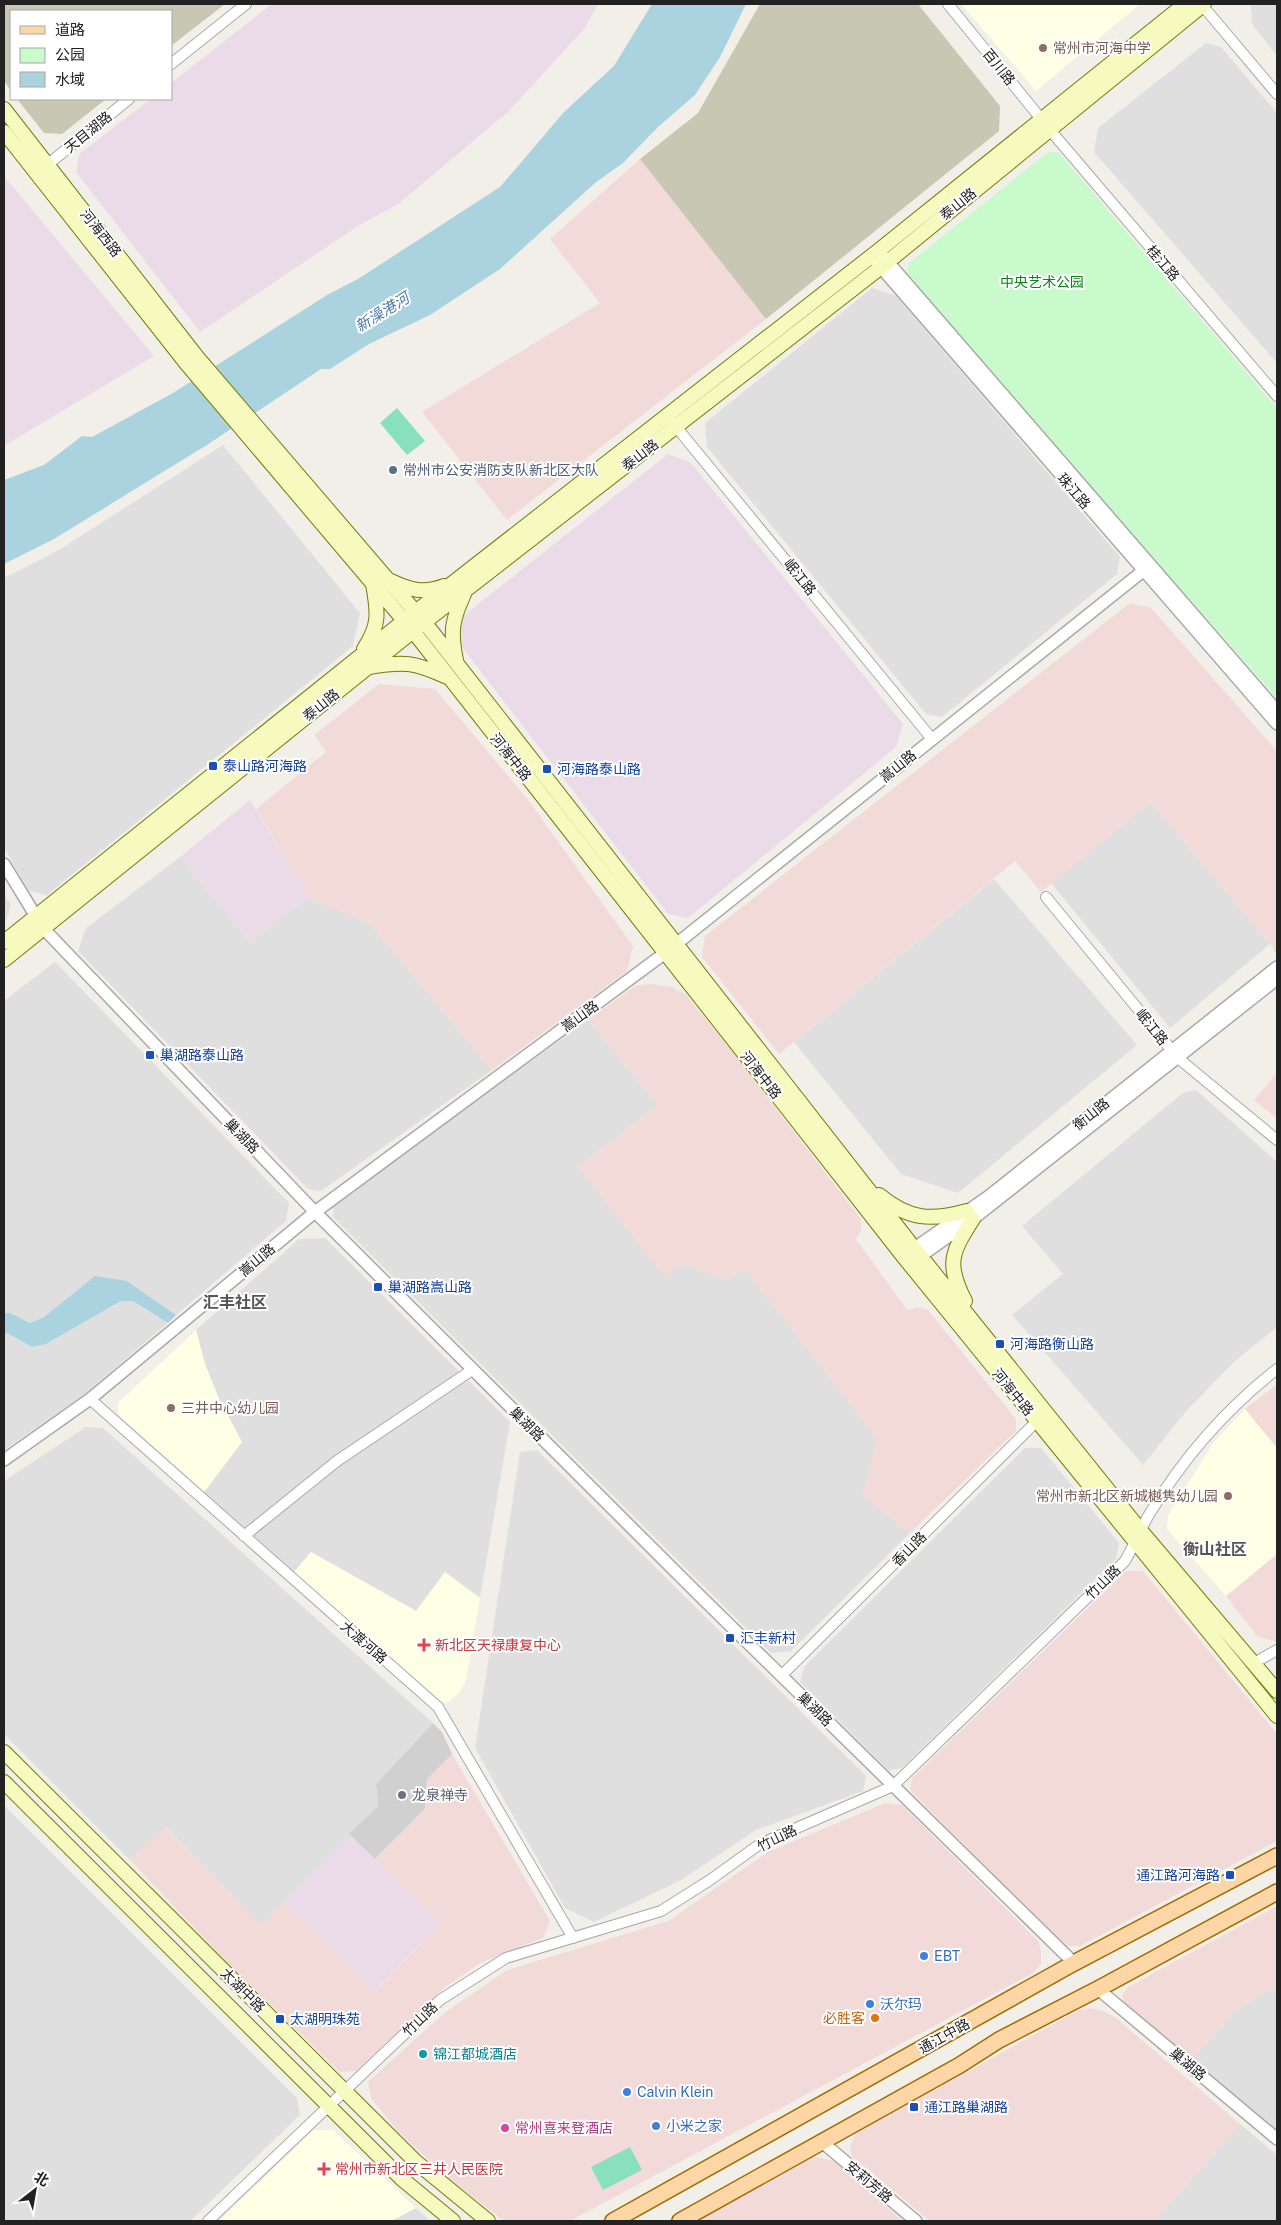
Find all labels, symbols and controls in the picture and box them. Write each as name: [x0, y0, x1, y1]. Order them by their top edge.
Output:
legend: [10, 10, 172, 100]
text: 道路: [55, 21, 85, 38]
place label: 常州市河海中学: [1053, 40, 1151, 56]
marker: 常州市河海中学: [1037, 42, 1049, 54]
text: 公园: [55, 46, 85, 63]
street label: 百川路: [980, 46, 1018, 88]
text: 水域: [55, 71, 85, 88]
street label: 天目湖路: [61, 108, 115, 156]
street label: 泰山路: [937, 185, 979, 223]
street label: 河海西路: [77, 206, 125, 260]
street label: 桂江路: [1143, 242, 1183, 284]
park label: 中央艺术公园: [1000, 274, 1084, 290]
water label: 新澡港河: [352, 287, 414, 335]
street label: 泰山路: [619, 436, 661, 474]
place label: 常州市公安消防支队新北区大队: [403, 462, 599, 478]
marker: 常州市公安消防支队新北区大队: [387, 464, 399, 476]
street label: 珠江路: [1054, 470, 1094, 512]
street label: 岷江路: [781, 556, 819, 598]
street label: 泰山路: [300, 686, 342, 724]
street label: 河海中路: [487, 730, 535, 784]
street label: 嵩山路: [877, 747, 919, 785]
place label: 泰山路河海路: [223, 758, 307, 774]
marker: 泰山路河海路: [207, 760, 219, 772]
place label: 河海路泰山路: [557, 761, 641, 777]
marker: 河海路泰山路: [541, 763, 553, 775]
street label: 嵩山路: [558, 997, 602, 1035]
street label: 岷江路: [1133, 1006, 1171, 1048]
place label: 巢湖路泰山路: [160, 1047, 244, 1063]
street label: 河海中路: [737, 1048, 785, 1102]
marker: 巢湖路泰山路: [144, 1049, 156, 1061]
street label: 衡山路: [1070, 1095, 1112, 1133]
street label: 巢湖路: [222, 1115, 262, 1157]
street label: 嵩山路: [236, 1240, 278, 1280]
place label: 巢湖路嵩山路: [388, 1279, 472, 1295]
marker: 巢湖路嵩山路: [372, 1281, 384, 1293]
district label: 汇丰社区: [203, 1293, 267, 1312]
place label: 河海路衡山路: [1010, 1336, 1094, 1352]
marker: 河海路衡山路: [994, 1338, 1006, 1350]
street label: 河海中路: [989, 1365, 1037, 1419]
place label: 三井中心幼儿园: [181, 1400, 279, 1416]
marker: 三井中心幼儿园: [165, 1402, 177, 1414]
street label: 巢湖路: [506, 1403, 548, 1445]
place label: 常州市新北区新城樾隽幼儿园: [1036, 1488, 1218, 1504]
marker: 常州市新北区新城樾隽幼儿园: [1222, 1490, 1234, 1502]
street label: 香山路: [888, 1528, 930, 1570]
district label: 衡山社区: [1183, 1540, 1247, 1559]
street label: 竹山路: [1082, 1562, 1124, 1602]
street label: 大渡河路: [338, 1618, 390, 1666]
place label: 汇丰新村: [740, 1630, 796, 1646]
marker: 汇丰新村: [724, 1632, 736, 1644]
place label: 新北区天禄康复中心: [435, 1637, 561, 1653]
marker: 新北区天禄康复中心: [417, 1638, 431, 1652]
street label: 巢湖路: [794, 1689, 836, 1729]
place label: 龙泉禅寺: [412, 1787, 468, 1803]
marker: 龙泉禅寺: [396, 1789, 408, 1801]
street label: 竹山路: [755, 1822, 799, 1854]
place label: 通江路河海路: [1136, 1867, 1220, 1883]
marker: 通江路河海路: [1224, 1869, 1236, 1881]
place label: EBT: [934, 1948, 960, 1964]
marker: EBT: [918, 1950, 930, 1962]
street label: 太湖中路: [218, 1965, 268, 2015]
place label: 沃尔玛: [880, 1996, 922, 2012]
marker: 沃尔玛: [864, 1998, 876, 2010]
street label: 竹山路: [399, 1999, 441, 2039]
place label: 必胜客: [823, 2010, 865, 2026]
place label: 太湖明珠苑: [290, 2011, 360, 2027]
marker: 必胜客: [869, 2012, 881, 2024]
marker: 太湖明珠苑: [274, 2013, 286, 2025]
street label: 通江中路: [916, 2015, 972, 2057]
street label: 巢湖路: [1167, 2044, 1209, 2084]
place label: 锦江都城酒店: [433, 2046, 517, 2062]
marker: 锦江都城酒店: [417, 2048, 429, 2060]
place label: Calvin Klein: [637, 2084, 713, 2100]
marker: Calvin Klein: [621, 2086, 633, 2098]
place label: 通江路巢湖路: [924, 2099, 1008, 2115]
marker: 通江路巢湖路: [908, 2101, 920, 2113]
place label: 小米之家: [666, 2118, 722, 2134]
place label: 常州喜来登酒店: [515, 2120, 613, 2136]
marker: 小米之家: [650, 2120, 662, 2132]
marker: 常州喜来登酒店: [499, 2122, 511, 2134]
street label: 安莉芳路: [842, 2158, 896, 2206]
place label: 常州市新北区三井人民医院: [335, 2161, 503, 2177]
marker: 常州市新北区三井人民医院: [317, 2162, 331, 2176]
north arrow: [10, 2165, 60, 2215]
text: 北: [32, 2168, 52, 2189]

